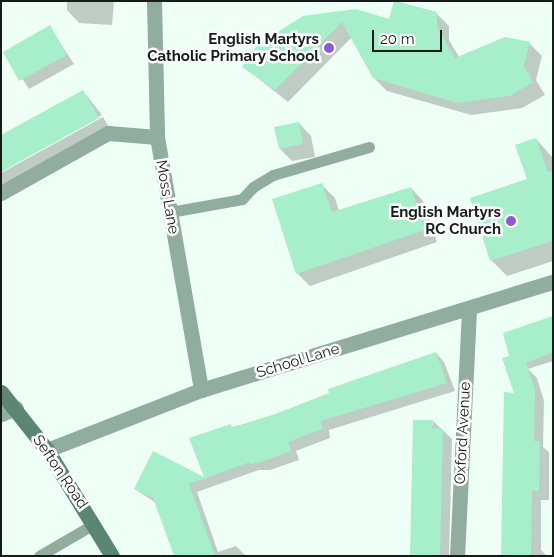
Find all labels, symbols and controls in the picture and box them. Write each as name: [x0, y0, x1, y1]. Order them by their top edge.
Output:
scale bar: [374, 20, 444, 52]
place label: English Martyrs Catholic Primary School: [147, 30, 319, 65]
text: 20 m: [380, 30, 415, 48]
marker: English Martyrs Catholic Primary School: [323, 42, 335, 54]
street label: Moss Lane: [152, 159, 182, 235]
place label: English Martyrs RC Church: [390, 203, 501, 238]
marker: English Martyrs RC Church: [505, 215, 517, 227]
street label: School Lane: [254, 340, 342, 382]
street label: Oxford Avenue: [451, 381, 475, 485]
street label: Sefton Road: [29, 432, 91, 512]

